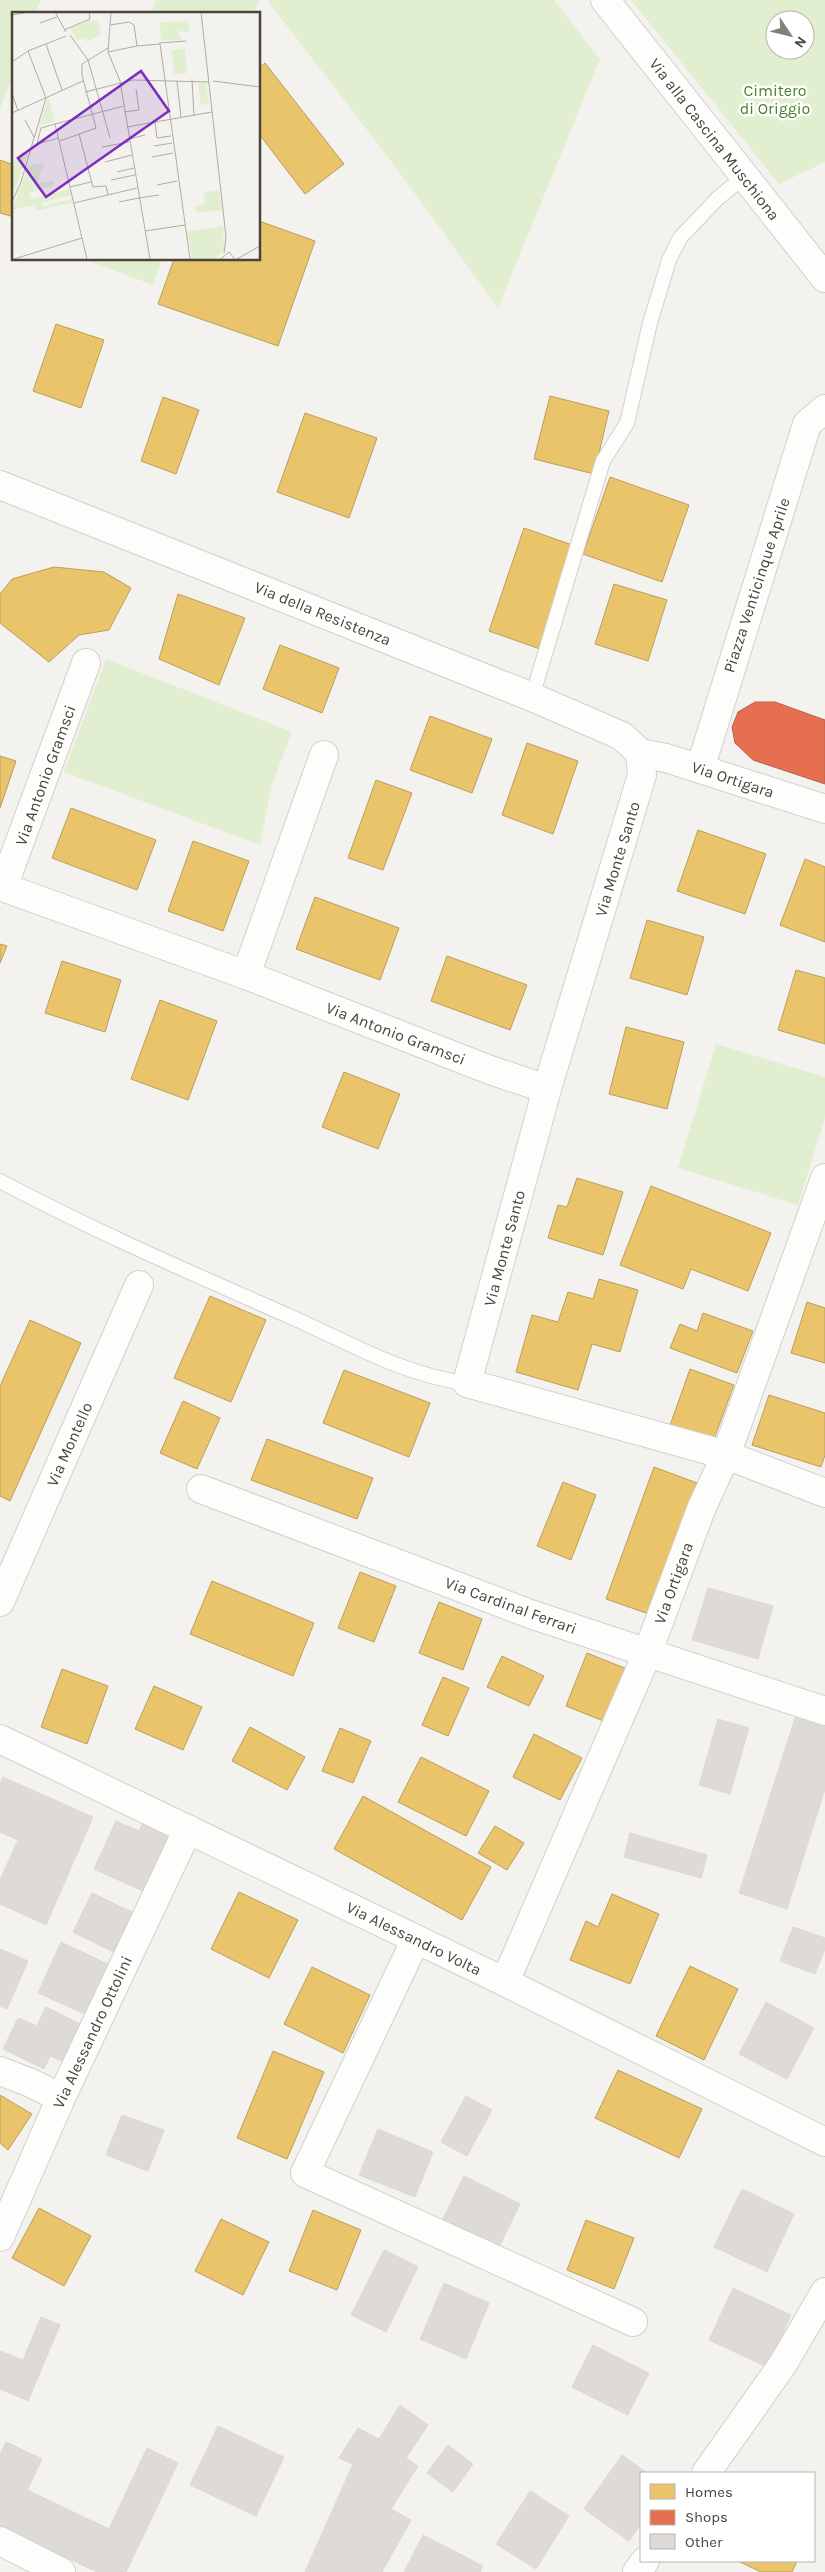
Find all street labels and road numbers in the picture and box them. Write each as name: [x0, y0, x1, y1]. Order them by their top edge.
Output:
street label: Via alla Cascina Muschiona: [645, 54, 784, 224]
street label: Piazza Venticinque Aprile: [719, 495, 794, 675]
street label: Via della Resistenza: [252, 577, 394, 650]
street label: Via Antonio Gramsci: [11, 702, 80, 848]
street label: Via Ortigara: [689, 757, 777, 802]
street label: Via Monte Santo: [591, 799, 644, 919]
street label: Via Antonio Gramsci: [323, 998, 468, 1069]
street label: Via Monte Santo: [480, 1188, 529, 1308]
street label: Via Montello: [42, 1399, 96, 1489]
street label: Via Ortigara: [650, 1540, 697, 1627]
street label: Via Cardinal Ferrari: [442, 1573, 579, 1638]
street label: Via Alessandro Volta: [343, 1897, 484, 1979]
street label: Via Alessandro Ottolini: [49, 1953, 136, 2112]

